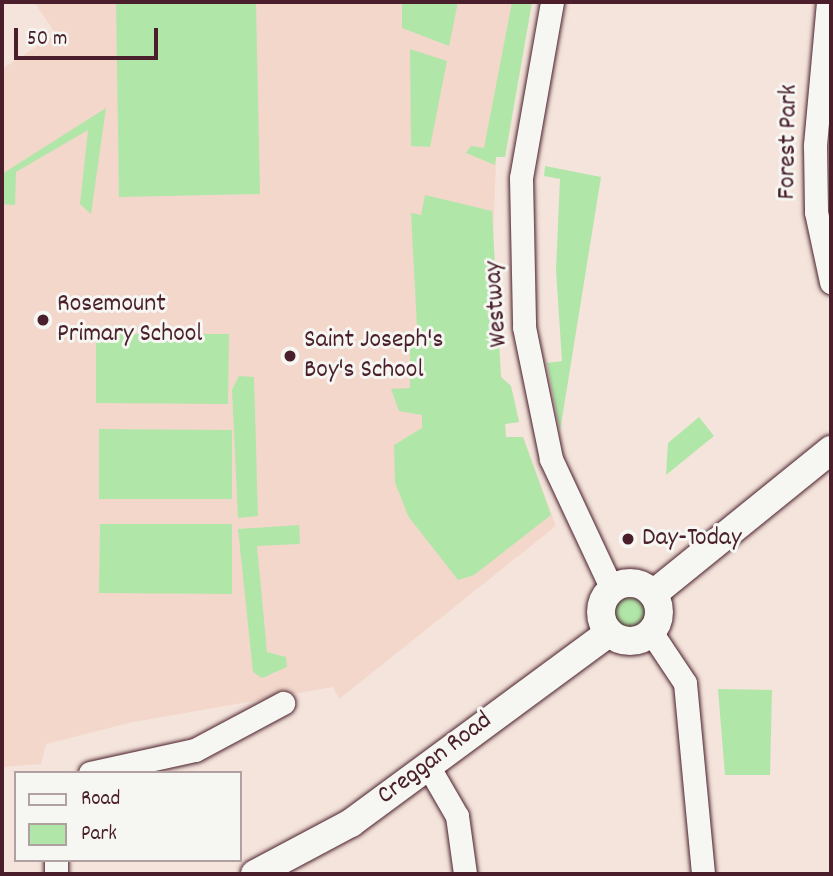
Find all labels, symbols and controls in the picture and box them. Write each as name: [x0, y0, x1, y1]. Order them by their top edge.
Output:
scale bar: [18, 14, 161, 58]
text: 50 m: [27, 25, 67, 55]
street label: Forest Park: [772, 84, 806, 200]
street label: Westway: [478, 260, 516, 348]
place label: Rosemount Primary School: [57, 289, 203, 350]
marker: Rosemount Primary School: [35, 312, 51, 328]
place label: Saint Joseph's Boy's School: [304, 325, 443, 386]
marker: Saint Joseph's Boy's School: [282, 348, 298, 364]
place label: Day-Today: [642, 523, 742, 555]
marker: Day-Today: [620, 531, 636, 547]
street label: Creggan Road: [372, 706, 498, 812]
legend: [14, 771, 242, 862]
text: Road: [81, 785, 120, 815]
text: Park: [81, 820, 117, 850]

